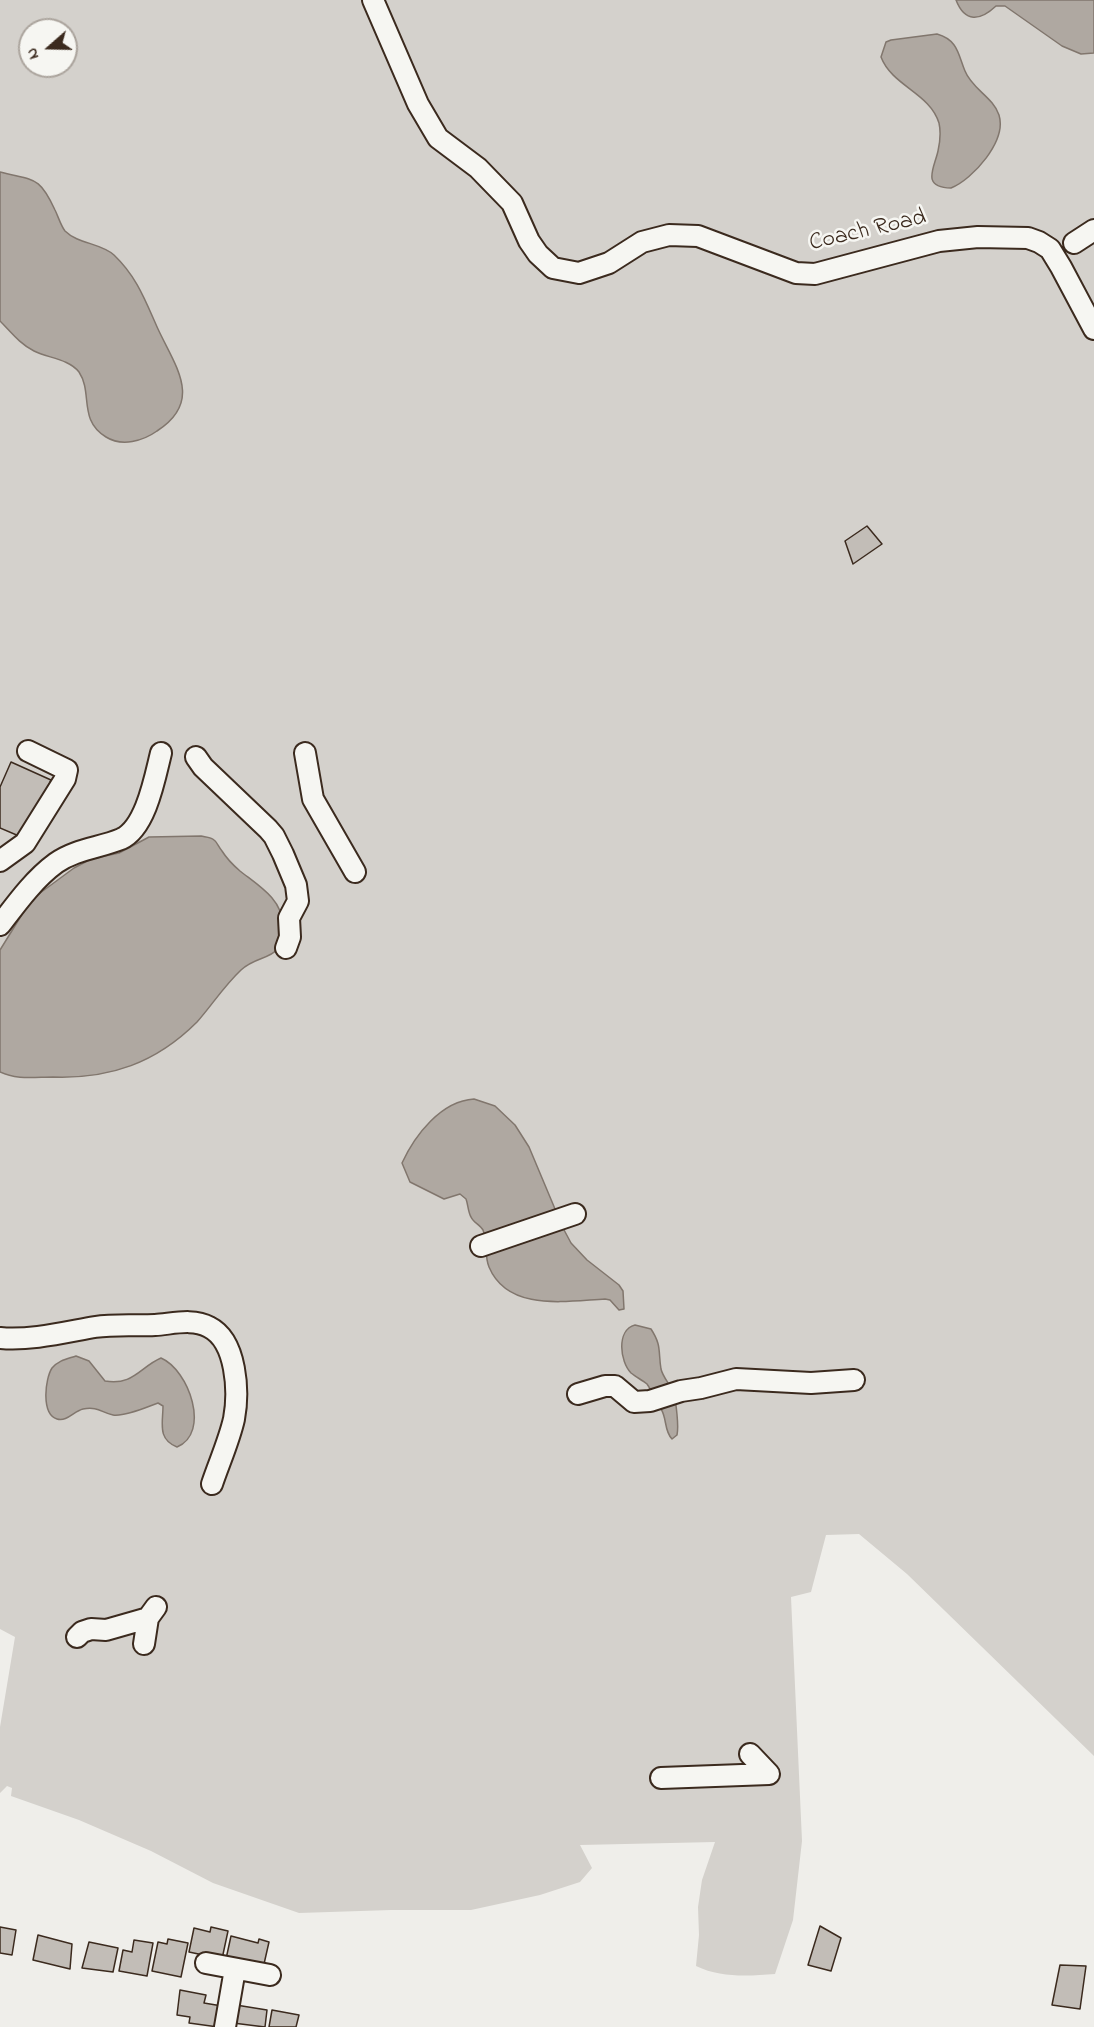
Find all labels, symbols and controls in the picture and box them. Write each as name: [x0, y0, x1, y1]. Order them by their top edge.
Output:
north arrow: [18, 18, 78, 78]
text: N: [20, 44, 46, 63]
street label: Coach Road: [807, 205, 929, 259]

